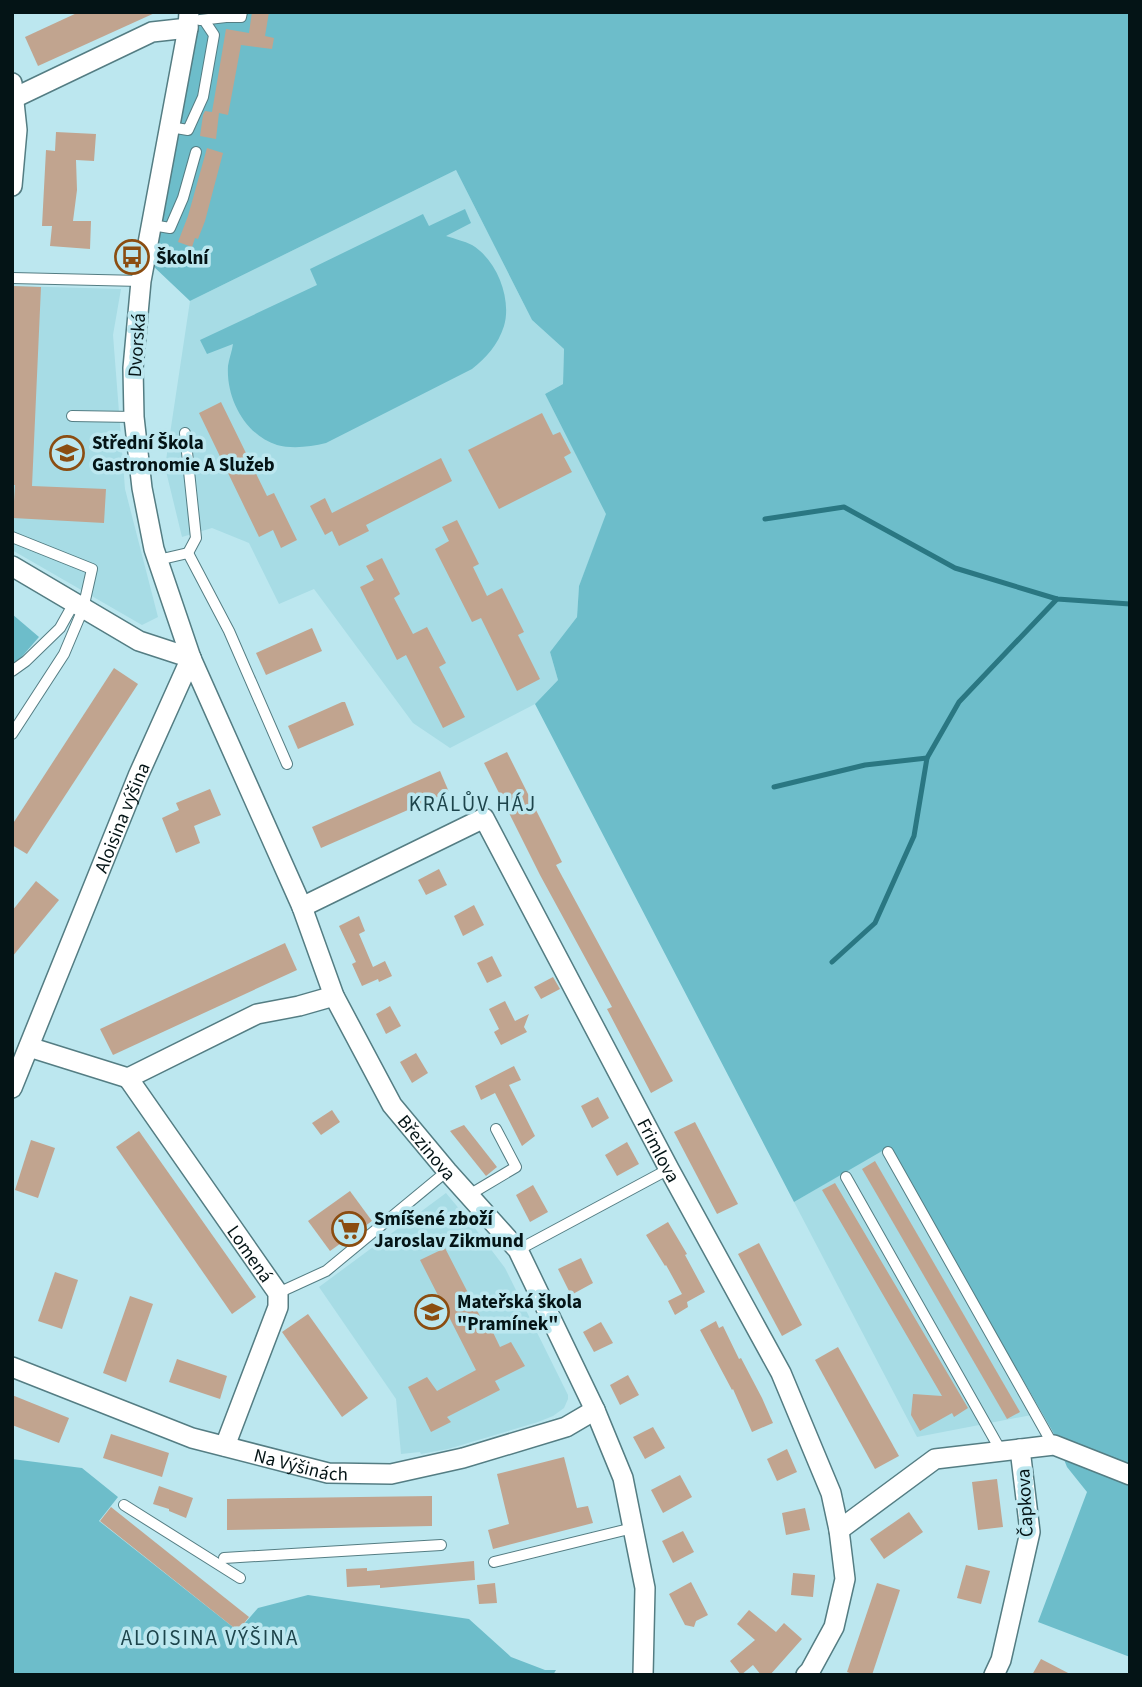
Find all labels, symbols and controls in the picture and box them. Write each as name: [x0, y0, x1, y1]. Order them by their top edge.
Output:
bus stop icon: Školní: [113, 238, 151, 276]
place label: Školní: [156, 245, 210, 272]
street label: Dvorská: [122, 312, 153, 378]
place label: Střední Škola Gastronomie A Služeb: [92, 430, 275, 479]
school or university icon: Střední Škola Gastronomie A Služeb: [48, 434, 86, 472]
street label: Aloisina výšina: [88, 758, 157, 877]
district label: KRÁLŮV HÁJ: [409, 789, 537, 819]
street label: Březinova: [390, 1109, 461, 1187]
street label: Frimlova: [630, 1114, 686, 1188]
place label: Smíšené zboží Jaroslav Zikmund: [374, 1206, 524, 1255]
supermarket icon: Smíšené zboží Jaroslav Zikmund: [330, 1210, 368, 1248]
street label: Lomená: [220, 1220, 279, 1289]
place label: Mateřská škola "Pramínek": [457, 1289, 582, 1338]
school or university icon: Mateřská škola "Pramínek": [413, 1293, 451, 1331]
street label: Na Výšinách: [251, 1442, 348, 1488]
street label: Čapkova: [1010, 1468, 1041, 1538]
district label: ALOISINA VÝŠINA: [121, 1623, 299, 1653]

